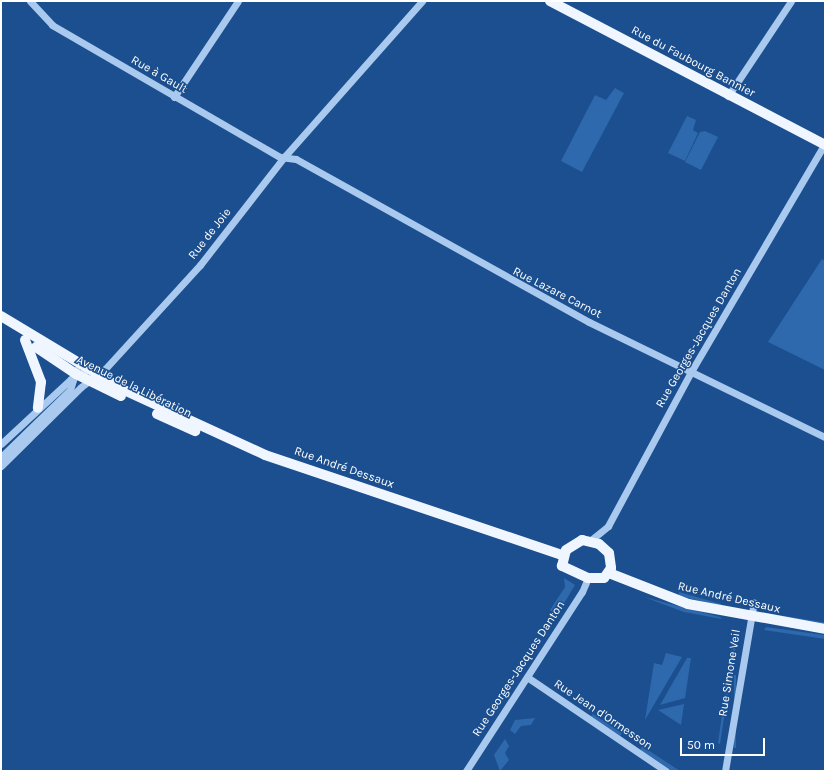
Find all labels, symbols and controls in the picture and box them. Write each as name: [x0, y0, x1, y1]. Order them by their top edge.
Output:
street label: Rue du Faubourg Bannier: [629, 23, 757, 101]
street label: Rue à Gault: [128, 53, 190, 97]
street label: Rue de Joie: [186, 206, 234, 262]
street label: Rue Lazare Carnot: [510, 264, 604, 322]
street label: Rue Georges-Jacques Danton: [653, 266, 745, 410]
street label: Avenue de la Libération: [74, 353, 194, 421]
street label: Rue André Dessaux: [292, 444, 396, 492]
street label: Rue André Dessaux: [676, 579, 782, 617]
street label: Rue Georges-Jacques Danton: [470, 598, 568, 740]
street label: Rue Simone Veil: [716, 628, 744, 718]
street label: Rue Jean d'Ormesson: [551, 677, 655, 753]
scale bar: [682, 730, 767, 756]
text: 50 m: [687, 738, 715, 752]

